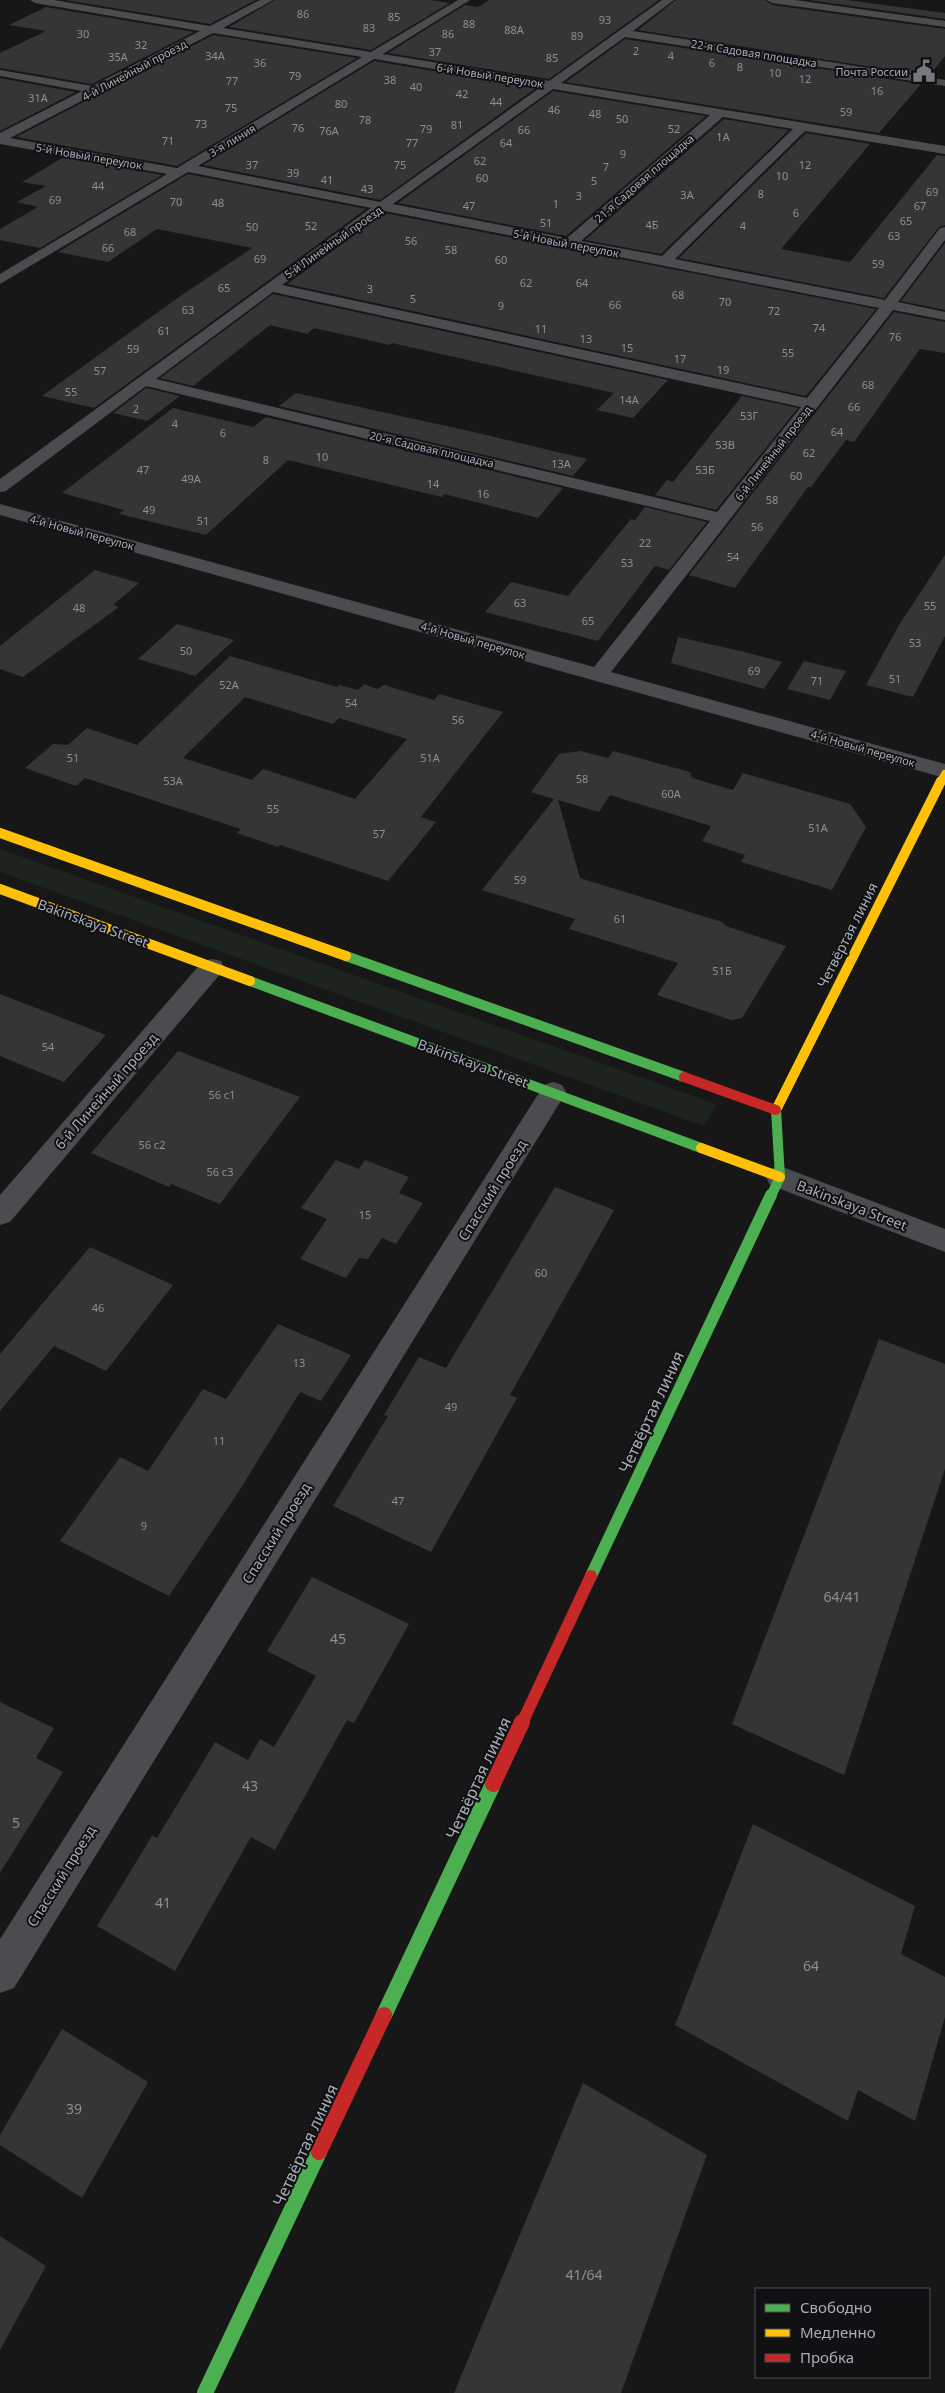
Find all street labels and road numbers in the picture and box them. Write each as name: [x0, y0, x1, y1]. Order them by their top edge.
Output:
street label: 4-й Линейный проезд: [79, 36, 189, 104]
street label: 22-я Садовая площадка: [690, 36, 818, 70]
street label: 6-й Новый переулок: [436, 59, 544, 91]
street label: 3-я линия: [206, 120, 258, 160]
street label: 21-я Садовая площадка: [591, 131, 697, 225]
street label: 5-й Новый переулок: [35, 139, 143, 173]
street label: 5-й Линейный проезд: [281, 202, 385, 282]
street label: 5-й Новый переулок: [512, 225, 620, 261]
street label: 6-й Линейный проезд: [731, 402, 815, 504]
street label: 20-я Садовая площадка: [368, 427, 496, 471]
street label: 4-й Новый переулок: [28, 511, 136, 553]
street label: 4-й Новый переулок: [419, 618, 527, 662]
street label: 4-й Новый переулок: [809, 726, 917, 770]
street label: Четвёртая линия: [812, 879, 882, 991]
street label: Bakinskaya Street: [35, 894, 151, 952]
street label: 6-й Линейный проезд: [50, 1028, 162, 1153]
street label: Bakinskaya Street: [415, 1034, 531, 1092]
street label: Спасский проезд: [453, 1135, 531, 1244]
street label: Bakinskaya Street: [794, 1175, 910, 1235]
street label: Четвёртая линия: [613, 1347, 689, 1477]
street label: Спасский проезд: [237, 1478, 315, 1587]
street label: Четвёртая линия: [440, 1713, 516, 1843]
street label: Спасский проезд: [22, 1821, 100, 1930]
street label: Четвёртая линия: [267, 2080, 343, 2210]

